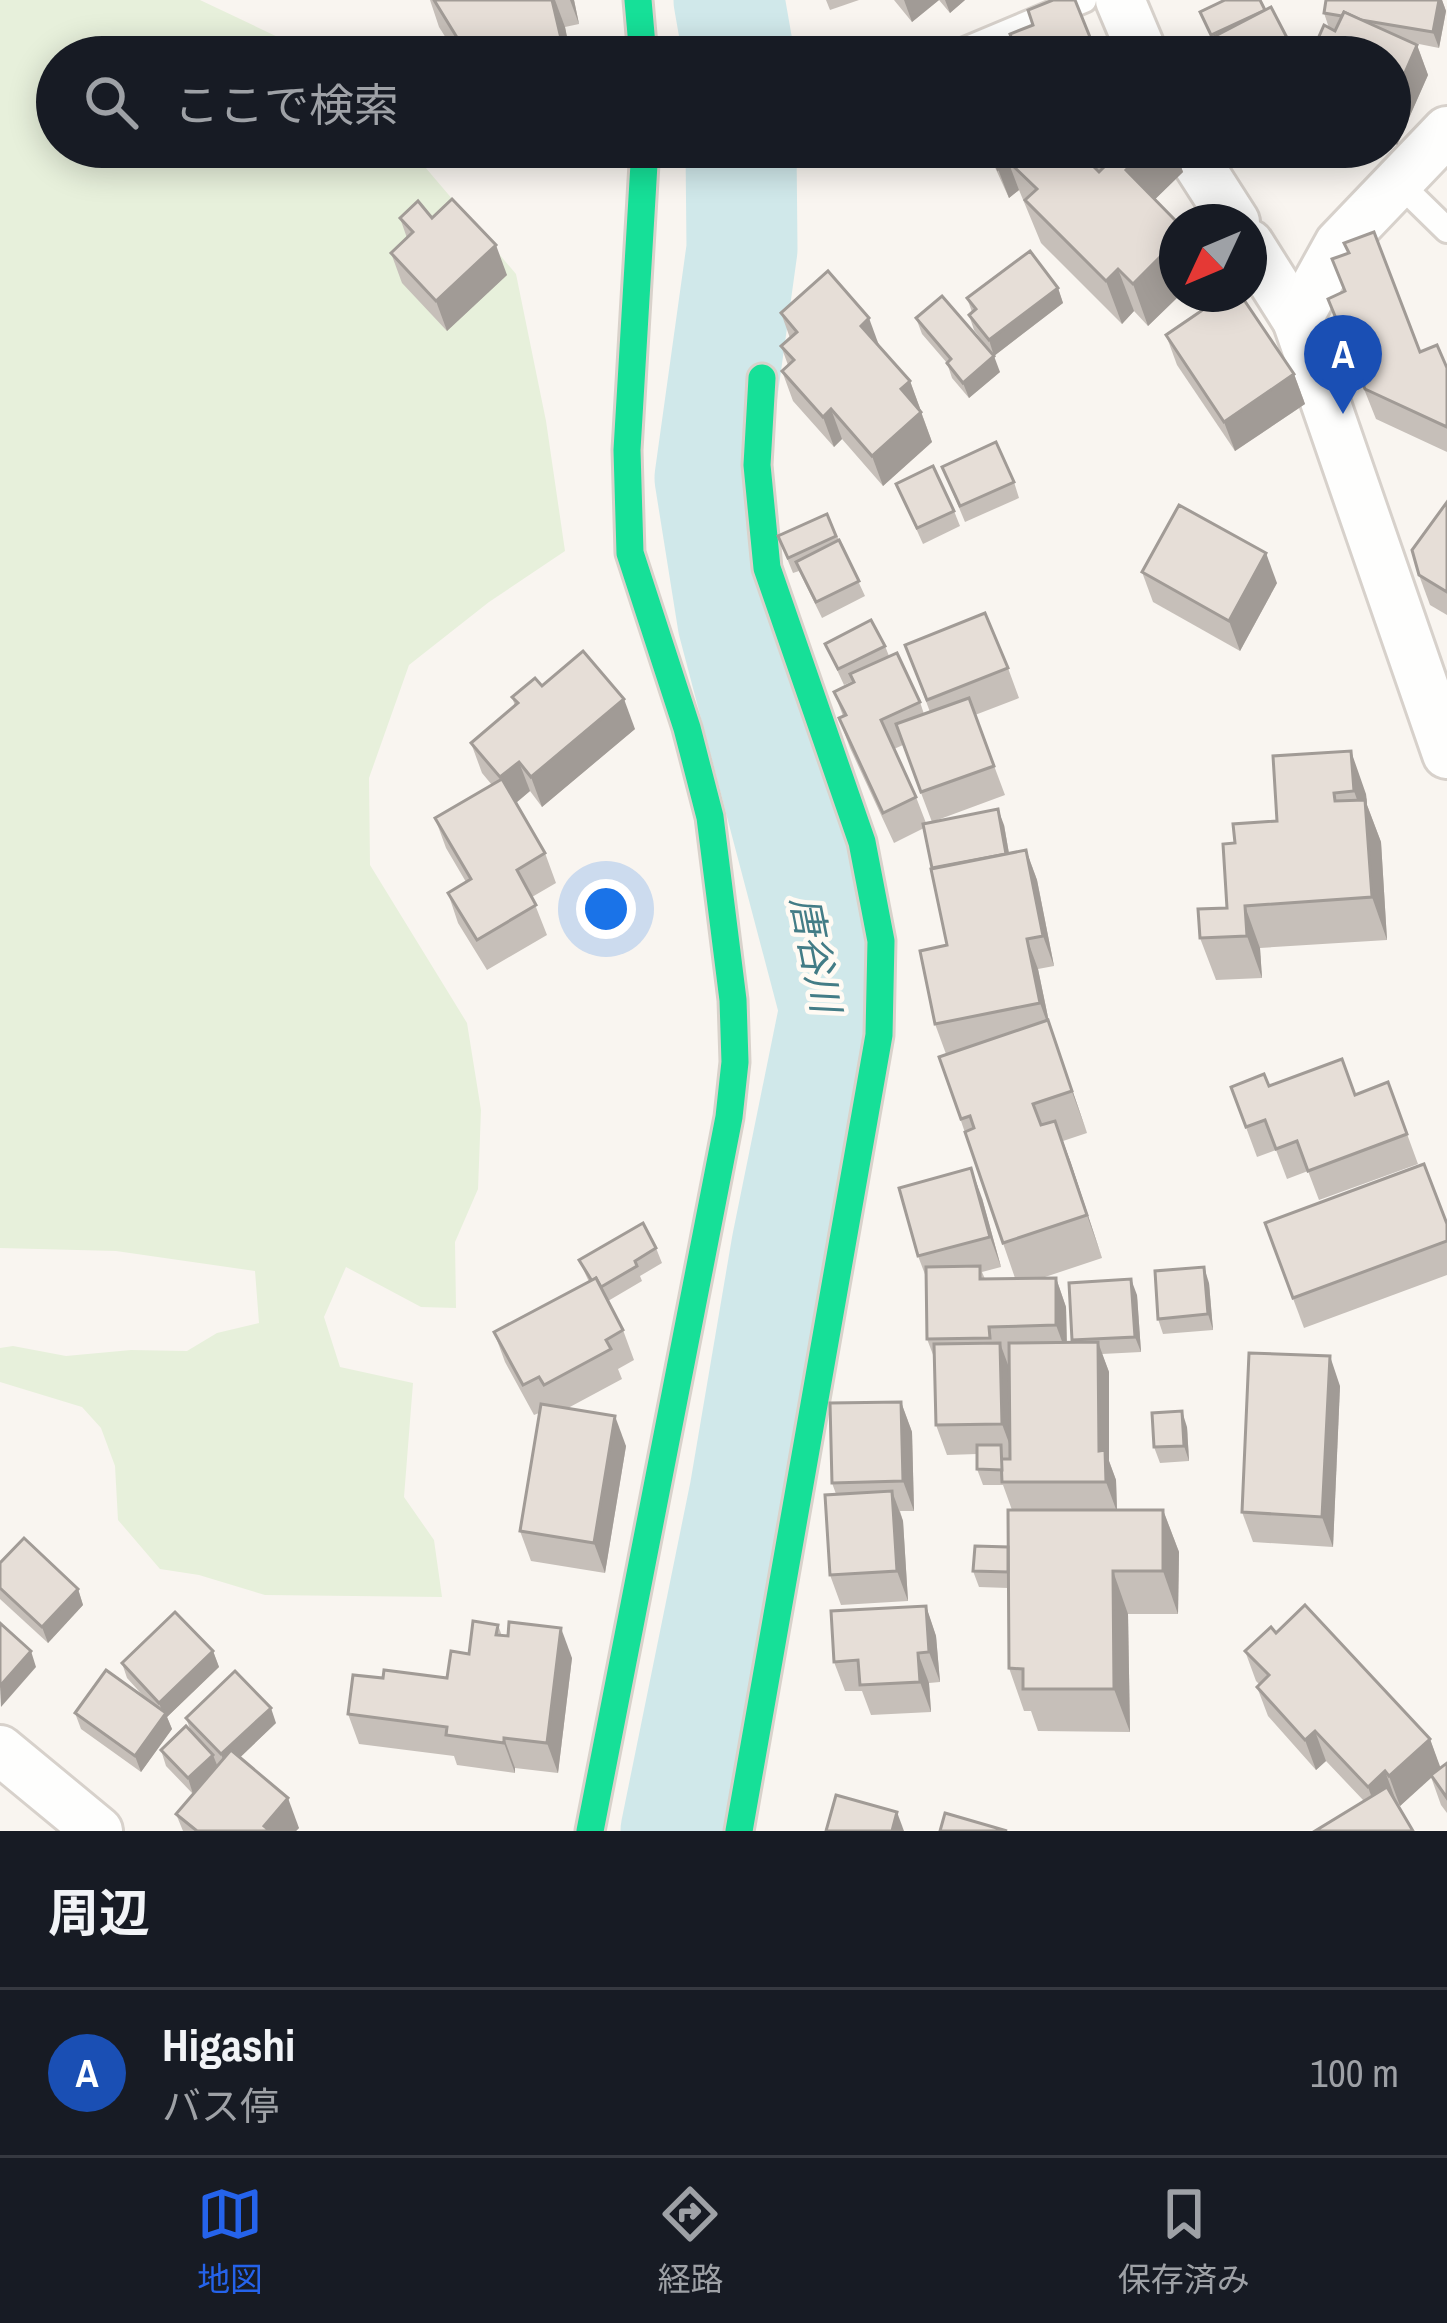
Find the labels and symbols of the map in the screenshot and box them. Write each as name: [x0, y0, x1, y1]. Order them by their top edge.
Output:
north arrow: [1159, 204, 1267, 312]
pin: A: [1304, 315, 1382, 414]
your location: [576, 879, 636, 939]
water label: 唐谷川: [779, 892, 853, 1020]

